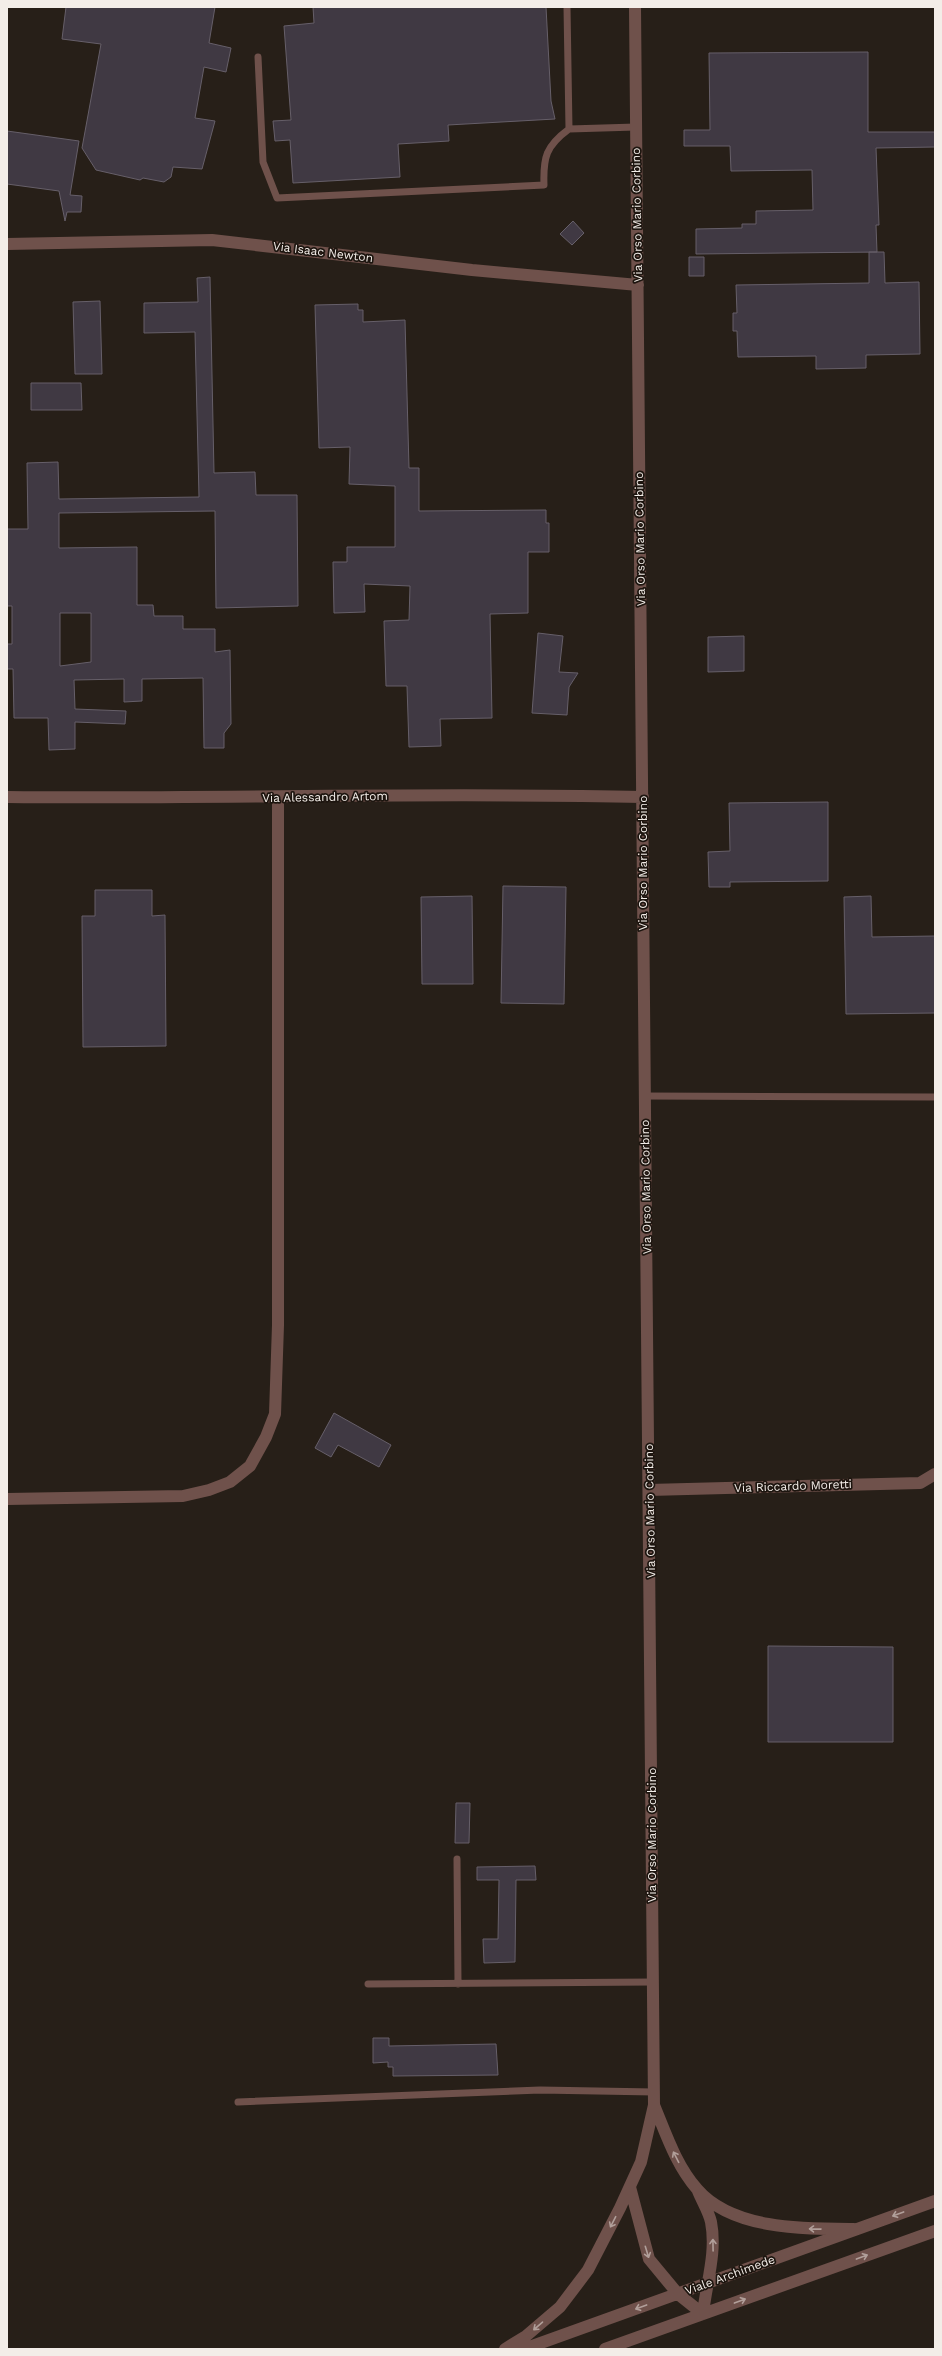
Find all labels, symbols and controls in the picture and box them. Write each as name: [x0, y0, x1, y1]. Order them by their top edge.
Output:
street label: Via Orso Mario Corbino: [629, 147, 645, 283]
street label: Via Isaac Newton: [272, 239, 374, 265]
street label: Via Orso Mario Corbino: [632, 471, 648, 607]
street label: Via Alessandro Artom: [262, 789, 388, 805]
street label: Via Orso Mario Corbino: [636, 796, 650, 930]
street label: Via Orso Mario Corbino: [638, 1119, 654, 1255]
street label: Via Orso Mario Corbino: [642, 1443, 658, 1579]
street label: Via Riccardo Moretti: [734, 1477, 852, 1495]
street label: Via Orso Mario Corbino: [645, 1768, 659, 1902]
one-way arrow: [672, 2151, 679, 2163]
one-way arrow: [893, 2210, 905, 2218]
one-way arrow: [609, 2216, 617, 2228]
one-way arrow: [809, 2225, 822, 2233]
one-way arrow: [709, 2239, 717, 2252]
one-way arrow: [644, 2245, 651, 2258]
street label: Viale Archimede: [683, 2252, 777, 2298]
one-way arrow: [855, 2253, 868, 2260]
one-way arrow: [733, 2297, 746, 2304]
one-way arrow: [635, 2304, 648, 2311]
one-way arrow: [533, 2321, 543, 2330]

